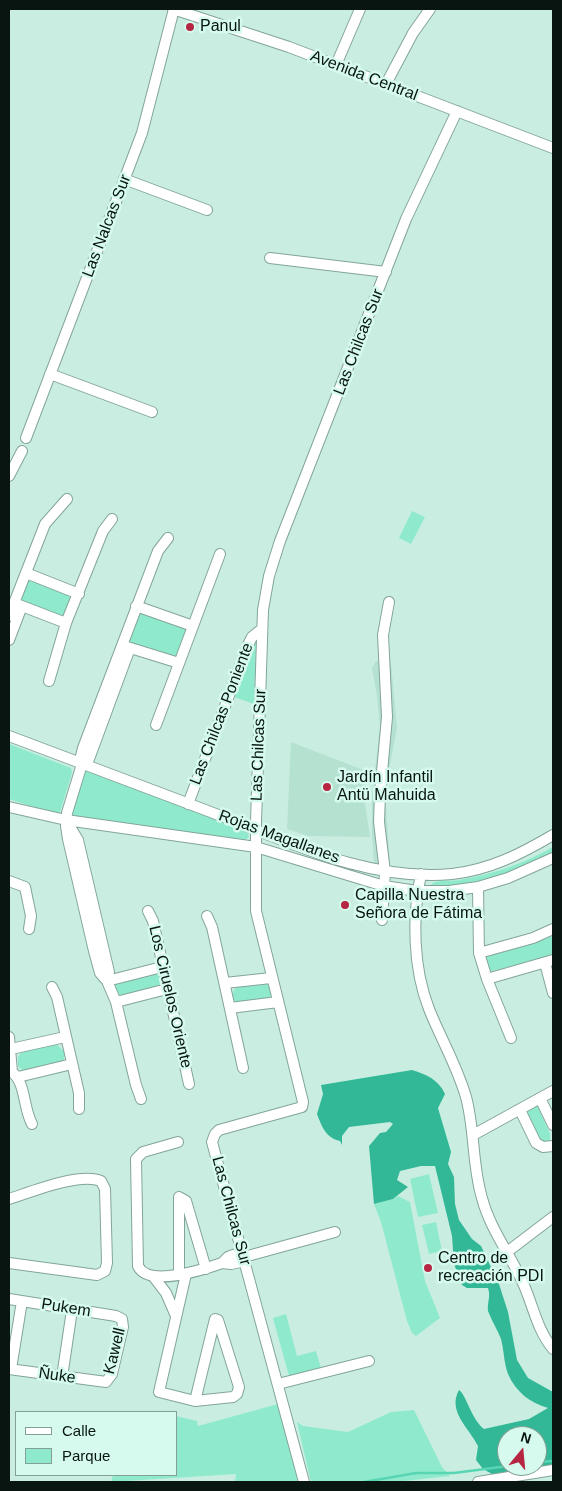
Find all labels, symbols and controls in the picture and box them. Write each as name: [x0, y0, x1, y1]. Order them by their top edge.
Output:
place label: Panul: [200, 17, 241, 37]
marker: Panul: [184, 21, 196, 33]
street label: Avenida Central: [308, 47, 420, 105]
street label: Las Nalcas Sur: [79, 172, 135, 280]
street label: Las Chilcas Sur: [330, 286, 388, 398]
street label: Las Chilcas Poniente: [186, 640, 258, 788]
street label: Las Chilcas Sur: [247, 689, 271, 801]
place label: Jardín Infantil Antü Mahuida: [337, 768, 436, 806]
marker: Jardín Infantil Antü Mahuida: [321, 781, 333, 793]
street label: Rojas Magallanes: [216, 806, 342, 868]
place label: Capilla Nuestra Señora de Fátima: [355, 886, 482, 924]
marker: Capilla Nuestra Señora de Fátima: [339, 899, 351, 911]
street label: Los Ciruelos Oriente: [144, 924, 196, 1070]
street label: Las Chilcas Sur: [207, 1154, 255, 1268]
place label: Centro de recreación PDI: [438, 1249, 544, 1287]
marker: Centro de recreación PDI: [422, 1262, 434, 1274]
street label: Pukem: [40, 1295, 92, 1321]
street label: Kawell: [100, 1326, 130, 1376]
street label: Ñuke: [37, 1364, 77, 1388]
legend: [15, 1411, 178, 1476]
text: Calle: [62, 1422, 96, 1439]
north arrow: [497, 1426, 547, 1476]
text: N: [519, 1428, 533, 1447]
text: Parque: [62, 1447, 110, 1464]

